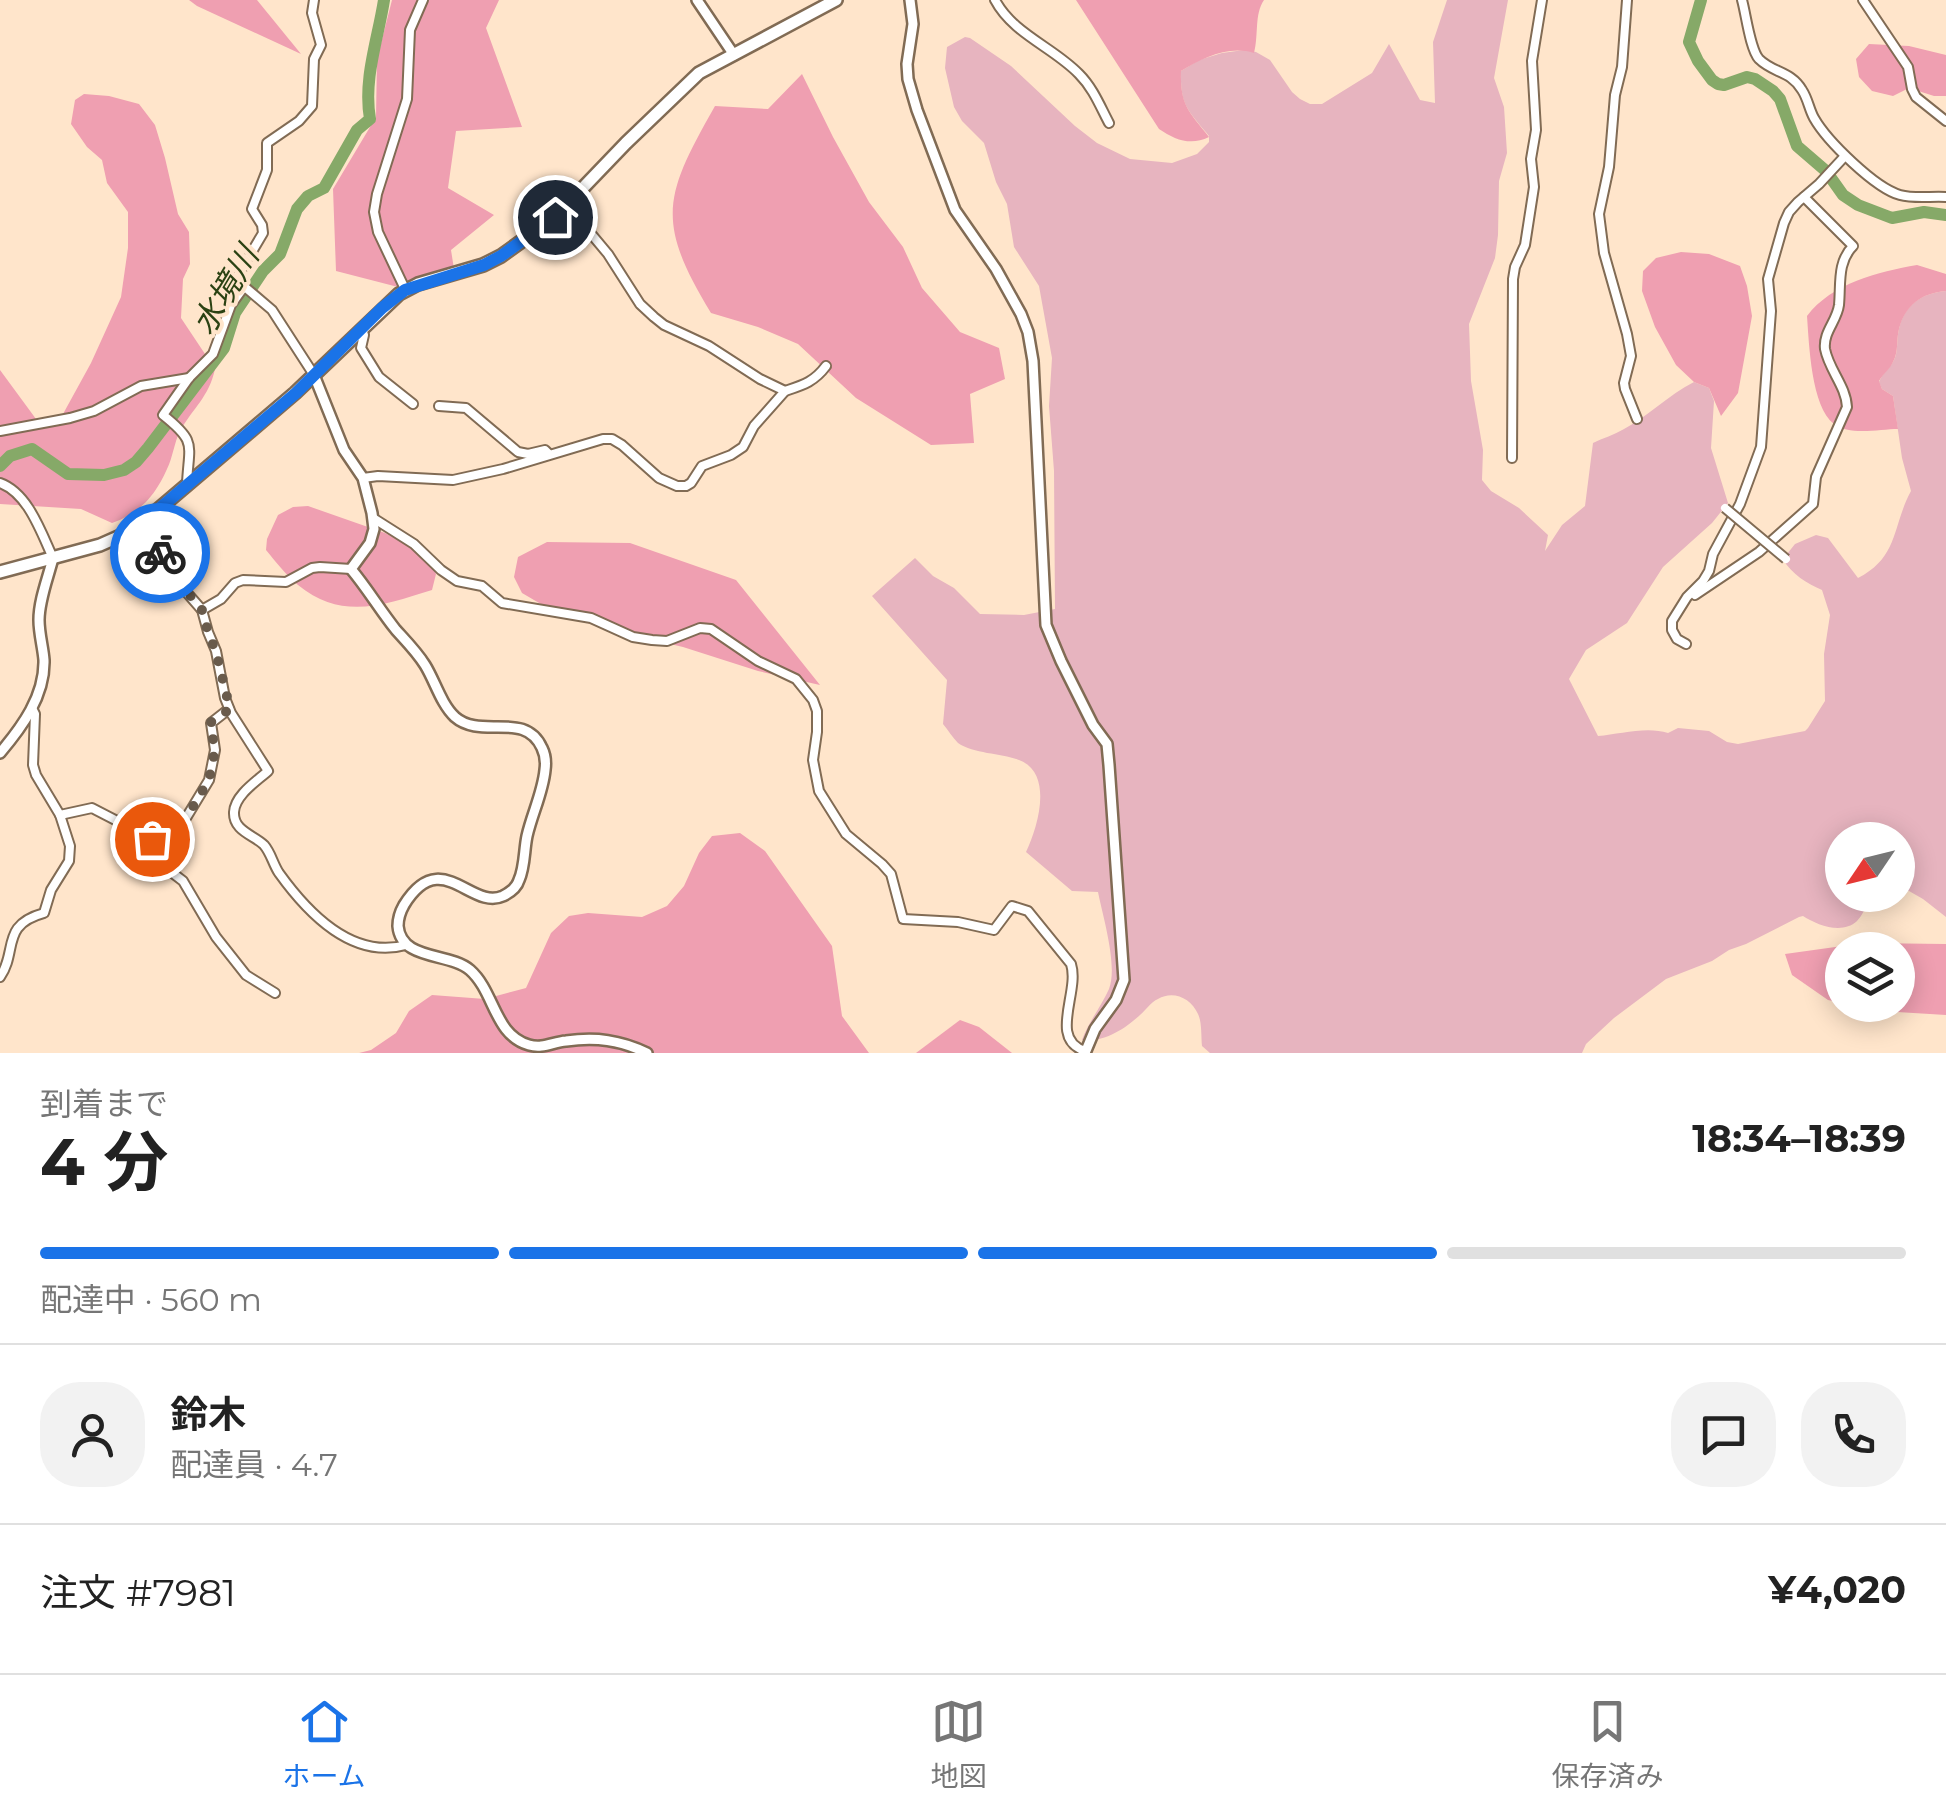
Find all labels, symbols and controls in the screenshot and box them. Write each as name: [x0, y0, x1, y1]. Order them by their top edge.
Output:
pin: [513, 175, 598, 260]
icon: home: [528, 190, 583, 245]
water label: 水境川: [184, 236, 268, 341]
courier: [110, 503, 210, 603]
icon: bike: [133, 526, 188, 581]
pin: [110, 797, 195, 882]
icon: bag: [125, 812, 180, 867]
north arrow: [1825, 822, 1915, 912]
map controls: [1825, 822, 1915, 1022]
button: layers: [1825, 932, 1915, 1022]
text: 到着まで: [40, 1084, 168, 1123]
text: 18:34–18:39: [1692, 1115, 1906, 1162]
text: 4 分: [40, 1122, 168, 1201]
text: 配達中 · 560 m: [40, 1280, 262, 1319]
button: person: [40, 1382, 145, 1487]
button: chat: [1671, 1382, 1776, 1487]
button: phone: [1801, 1382, 1906, 1487]
text: 鈴木: [170, 1391, 246, 1438]
text: 配達員 · 4.7: [170, 1445, 338, 1484]
text: ¥4,020: [1768, 1566, 1906, 1613]
text: 注文 #7981: [40, 1569, 236, 1616]
tab: ホーム: [282, 1694, 366, 1794]
tab: 地図: [931, 1694, 987, 1794]
tab: 保存済み: [1551, 1694, 1664, 1794]

